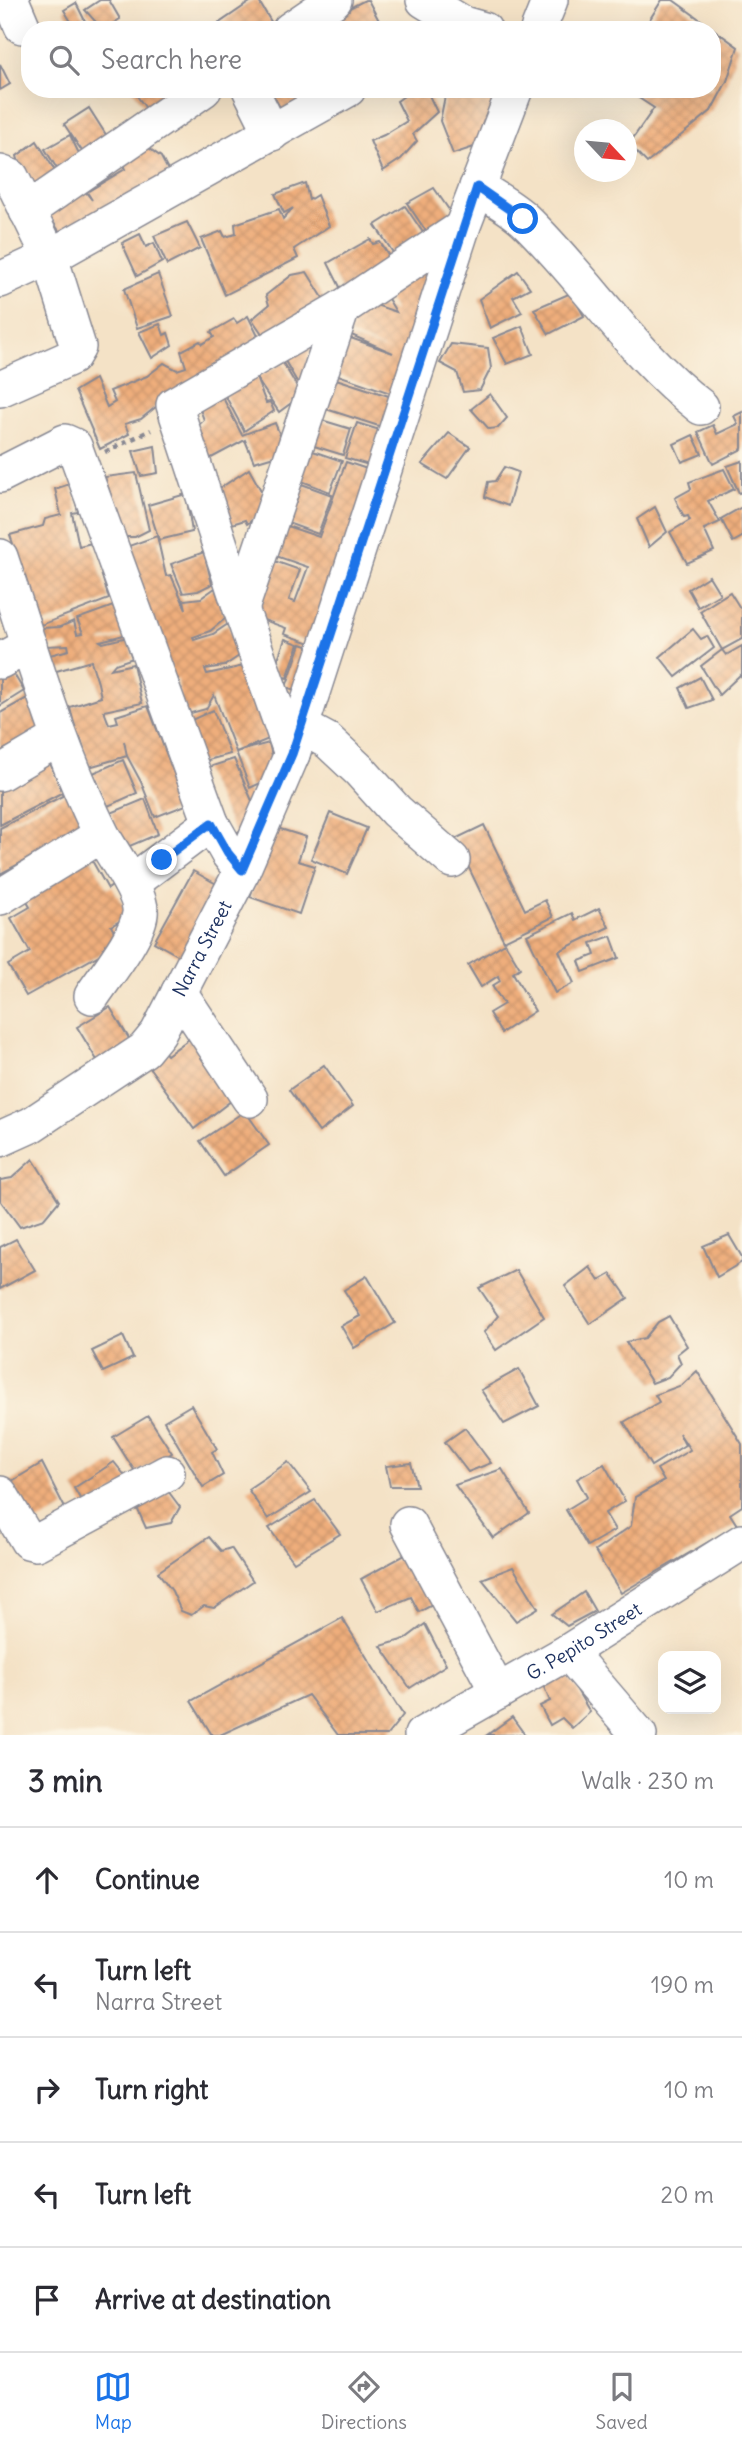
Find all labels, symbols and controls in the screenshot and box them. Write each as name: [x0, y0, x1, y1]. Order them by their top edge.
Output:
search box: [21, 21, 721, 98]
icon: search: [45, 41, 83, 79]
text: Search here: [101, 43, 242, 76]
north arrow: [574, 119, 637, 182]
route start: [507, 203, 538, 234]
route end: [146, 844, 177, 875]
street label: Narra Street: [167, 896, 237, 1001]
street label: G. Pepito Street: [522, 1597, 646, 1685]
map controls: [658, 1651, 721, 1714]
button: layers: [658, 1651, 721, 1714]
text: 3 min: [28, 1762, 103, 1800]
text: Walk · 230 m: [581, 1766, 714, 1795]
icon: ahead: [28, 1861, 66, 1899]
text: Continue: [95, 1863, 200, 1896]
text: 10 m: [664, 1865, 714, 1894]
text: Turn left: [95, 1954, 191, 1987]
icon: left: [28, 1966, 66, 2004]
text: 190 m: [651, 1970, 714, 1999]
text: Narra Street: [95, 1987, 222, 2016]
icon: right: [28, 2071, 66, 2109]
text: Turn right: [95, 2073, 208, 2106]
text: 10 m: [664, 2075, 714, 2104]
icon: left: [28, 2176, 66, 2214]
text: Turn left: [95, 2178, 191, 2211]
text: 20 m: [661, 2180, 714, 2209]
icon: arrive: [28, 2281, 66, 2319]
text: Arrive at destination: [95, 2283, 331, 2316]
tab: Map: [94, 2368, 132, 2434]
tab: Directions: [321, 2368, 407, 2434]
tab: Saved: [596, 2368, 648, 2434]

